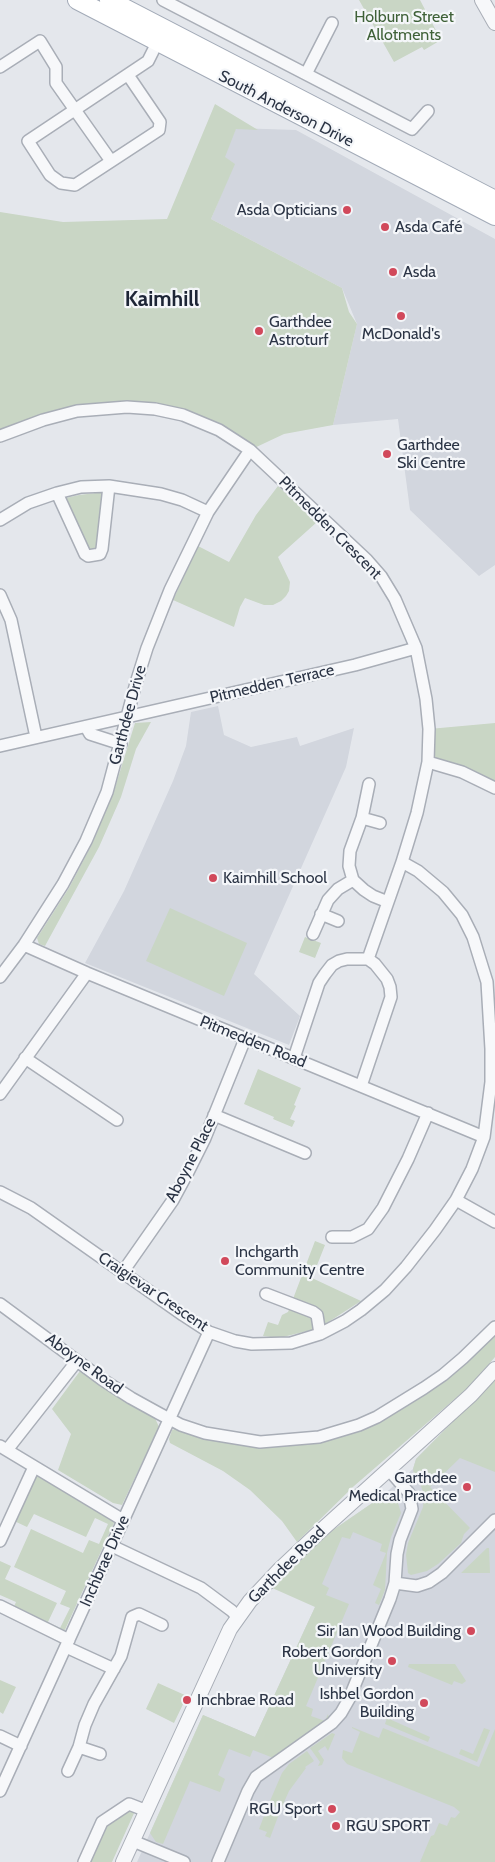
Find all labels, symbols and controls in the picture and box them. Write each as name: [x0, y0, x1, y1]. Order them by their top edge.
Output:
park label: Holburn Street Allotments: [354, 7, 454, 45]
street label: South Anderson Drive: [215, 67, 357, 151]
place label: Asda Opticians: [237, 200, 337, 220]
marker: Asda Opticians: [341, 204, 353, 216]
place label: Asda Café: [395, 217, 462, 237]
marker: Asda Café: [379, 221, 391, 233]
place label: Asda: [403, 262, 436, 282]
marker: Asda: [387, 266, 399, 278]
district label: Kaimhill: [125, 287, 199, 313]
marker: McDonald's: [395, 310, 407, 322]
place label: Garthdee Astroturf: [269, 312, 332, 350]
place label: McDonald's: [362, 324, 440, 344]
marker: Garthdee Astroturf: [253, 325, 265, 337]
place label: Garthdee Ski Centre: [397, 435, 465, 473]
marker: Garthdee Ski Centre: [381, 448, 393, 460]
street label: Pitmedden Crescent: [275, 473, 385, 583]
street label: Pitmedden Terrace: [208, 660, 336, 708]
street label: Garthdee Drive: [105, 663, 151, 767]
place label: Kaimhill School: [223, 868, 327, 888]
marker: Kaimhill School: [207, 872, 219, 884]
street label: Pitmedden Road: [197, 1012, 309, 1072]
street label: Aboyne Place: [162, 1115, 220, 1205]
place label: Inchgarth Community Centre: [235, 1242, 364, 1280]
street label: Craigievar Crescent: [94, 1248, 212, 1336]
marker: Inchgarth Community Centre: [219, 1255, 231, 1267]
street label: Aboyne Road: [42, 1330, 126, 1398]
place label: Garthdee Medical Practice: [348, 1468, 457, 1506]
marker: Garthdee Medical Practice: [461, 1481, 473, 1493]
street label: Inchbrae Drive: [76, 1512, 134, 1610]
street label: Garthdee Road: [244, 1522, 330, 1608]
place label: Sir Ian Wood Building: [317, 1621, 461, 1641]
marker: Sir Ian Wood Building: [465, 1625, 477, 1637]
place label: Robert Gordon University: [282, 1642, 382, 1680]
marker: Robert Gordon University: [386, 1655, 398, 1667]
place label: Ishbel Gordon Building: [319, 1684, 414, 1722]
place label: Inchbrae Road: [197, 1690, 294, 1710]
marker: Inchbrae Road: [181, 1694, 193, 1706]
marker: Ishbel Gordon Building: [418, 1697, 430, 1709]
place label: RGU Sport: [249, 1799, 322, 1819]
marker: RGU Sport: [326, 1803, 338, 1815]
place label: RGU SPORT: [346, 1816, 430, 1836]
marker: RGU SPORT: [330, 1820, 342, 1832]

